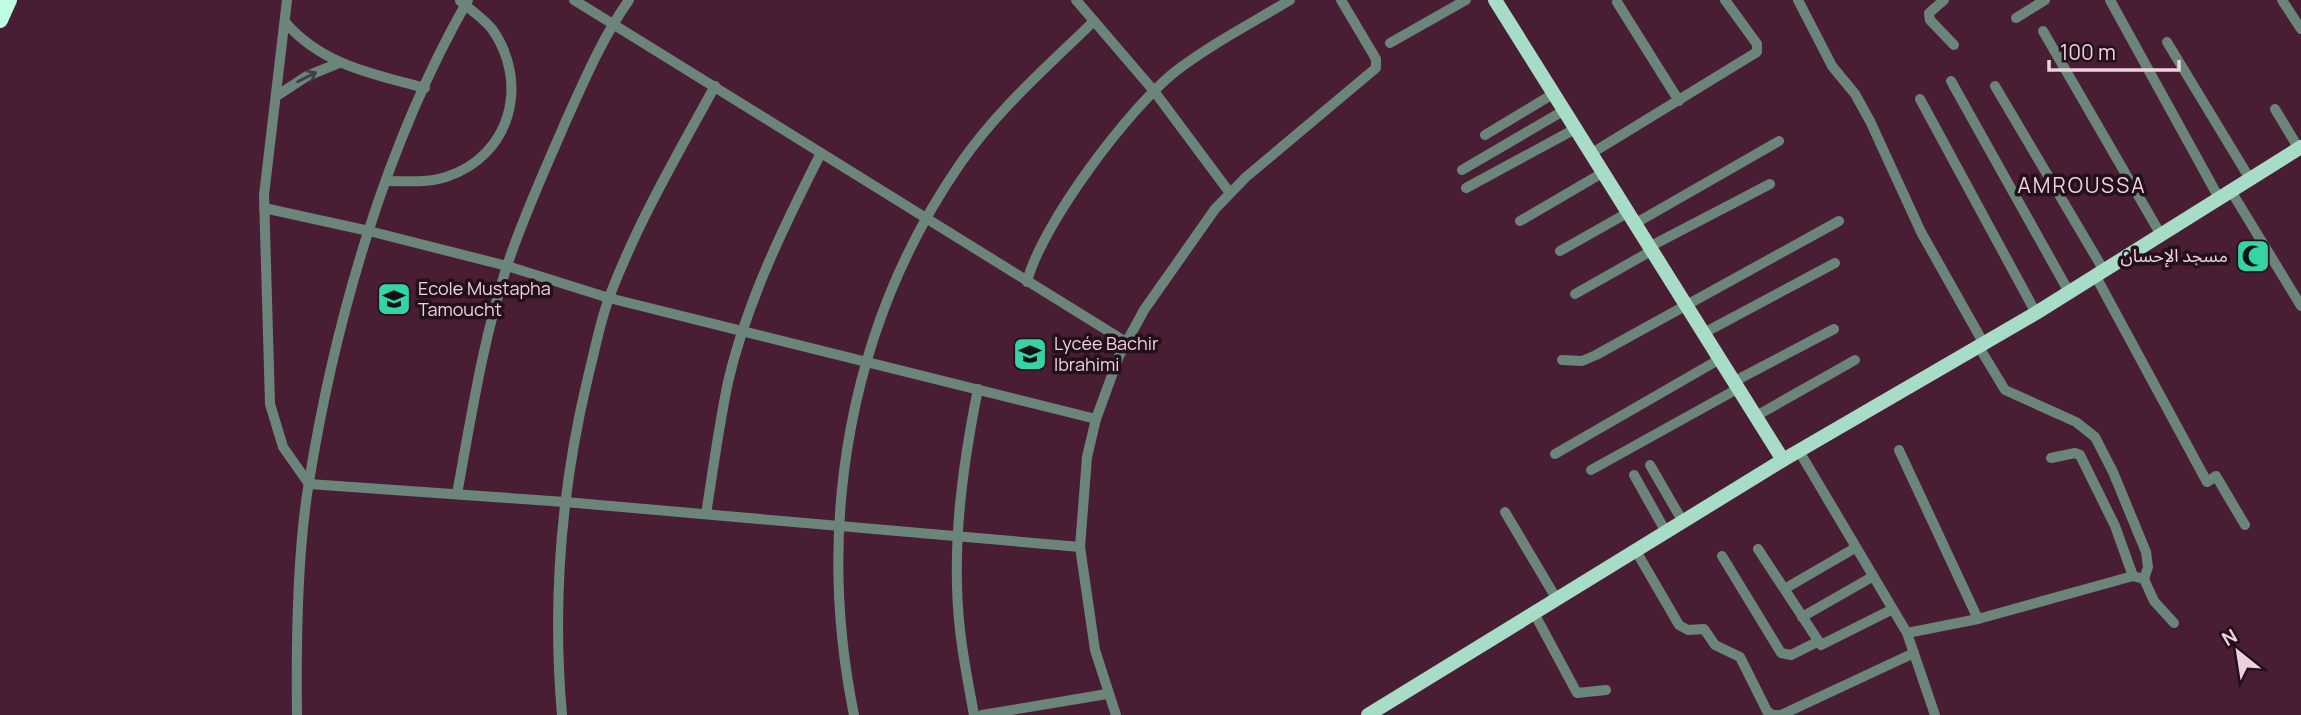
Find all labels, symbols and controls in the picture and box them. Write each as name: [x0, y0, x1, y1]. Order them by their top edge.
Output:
scale bar: [2049, 28, 2178, 72]
text: 100 m: [2060, 38, 2116, 66]
one-way arrow: [296, 69, 317, 83]
district label: AMROUSSA: [2017, 171, 2147, 199]
mosque icon: مسجد الإحسان: [2234, 237, 2272, 275]
place label: مسجد الإحسان: [2120, 243, 2228, 268]
place label: Ecole Mustapha Tamoucht: [418, 276, 551, 321]
school or university icon: Ecole Mustapha Tamoucht: [375, 280, 413, 318]
place label: Lycée Bachir Ibrahimi: [1054, 331, 1159, 376]
school or university icon: Lycée Bachir Ibrahimi: [1011, 335, 1049, 373]
north arrow: [2203, 617, 2273, 687]
text: N: [2217, 623, 2242, 652]

